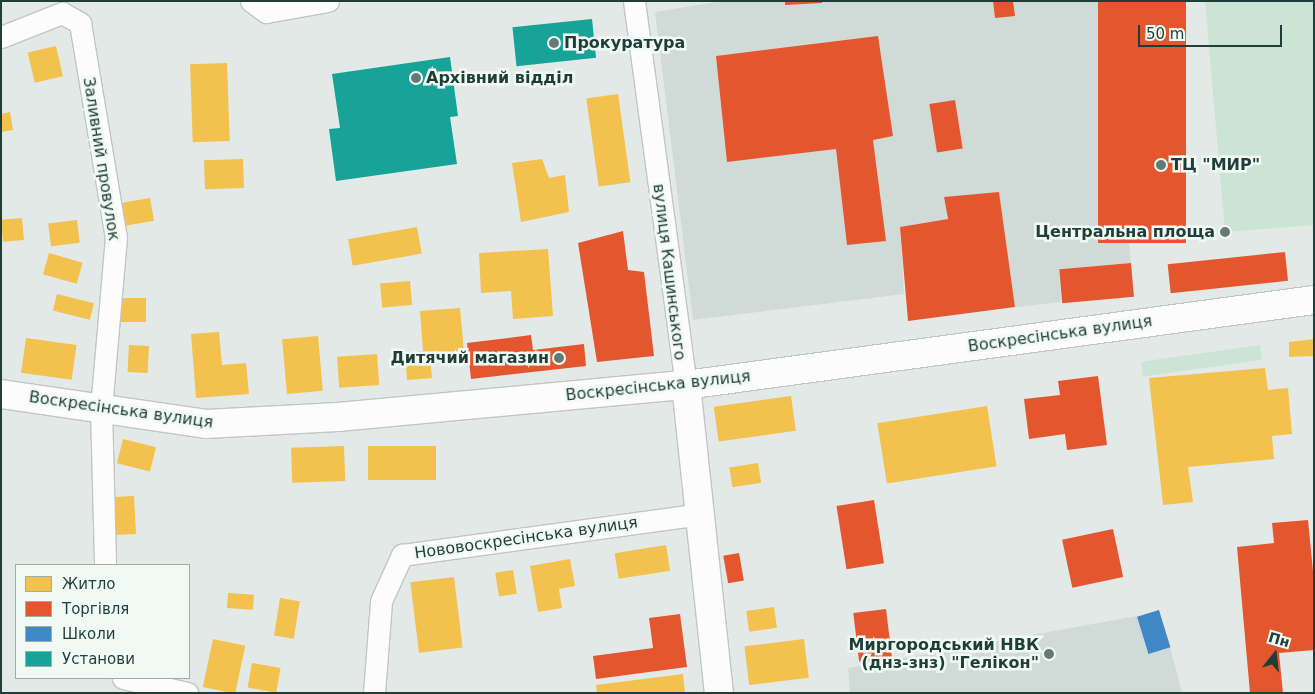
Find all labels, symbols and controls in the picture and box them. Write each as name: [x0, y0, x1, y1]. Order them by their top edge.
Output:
scale bar: [1140, 15, 1284, 47]
text: 50 m: [1146, 25, 1184, 43]
place label: Прокуратура: [564, 33, 685, 53]
marker: Прокуратура: [548, 37, 560, 49]
place label: Архівний відділ: [426, 68, 573, 88]
marker: Архівний відділ: [410, 72, 422, 84]
street label: Заливний провулок: [79, 76, 123, 242]
place label: ТЦ "МИР": [1171, 155, 1260, 175]
marker: ТЦ "МИР": [1155, 159, 1167, 171]
street label: вулиця Кашинського: [649, 183, 689, 361]
place label: Центральна площа: [1035, 222, 1215, 242]
marker: Центральна площа: [1219, 226, 1231, 238]
street label: Воскресінська вулиця: [967, 312, 1153, 356]
place label: Дитячий магазин: [390, 348, 549, 368]
marker: Дитячий магазин: [553, 352, 565, 364]
street label: Воскресінська вулиця: [565, 367, 751, 405]
street label: Воскресінська вулиця: [28, 388, 214, 432]
street label: Нововоскресінська вулиця: [413, 513, 639, 563]
legend: [15, 564, 190, 679]
text: Житло: [62, 575, 115, 593]
text: Торгівля: [62, 600, 129, 618]
text: Школи: [62, 625, 116, 643]
north arrow: [1250, 629, 1300, 679]
text: Пн: [1267, 629, 1292, 650]
place label: Миргородський НВК (днз-знз) "Гелікон": [849, 635, 1039, 673]
marker: Миргородський НВК (днз-знз) "Гелікон": [1043, 648, 1055, 660]
text: Установи: [62, 650, 135, 668]

